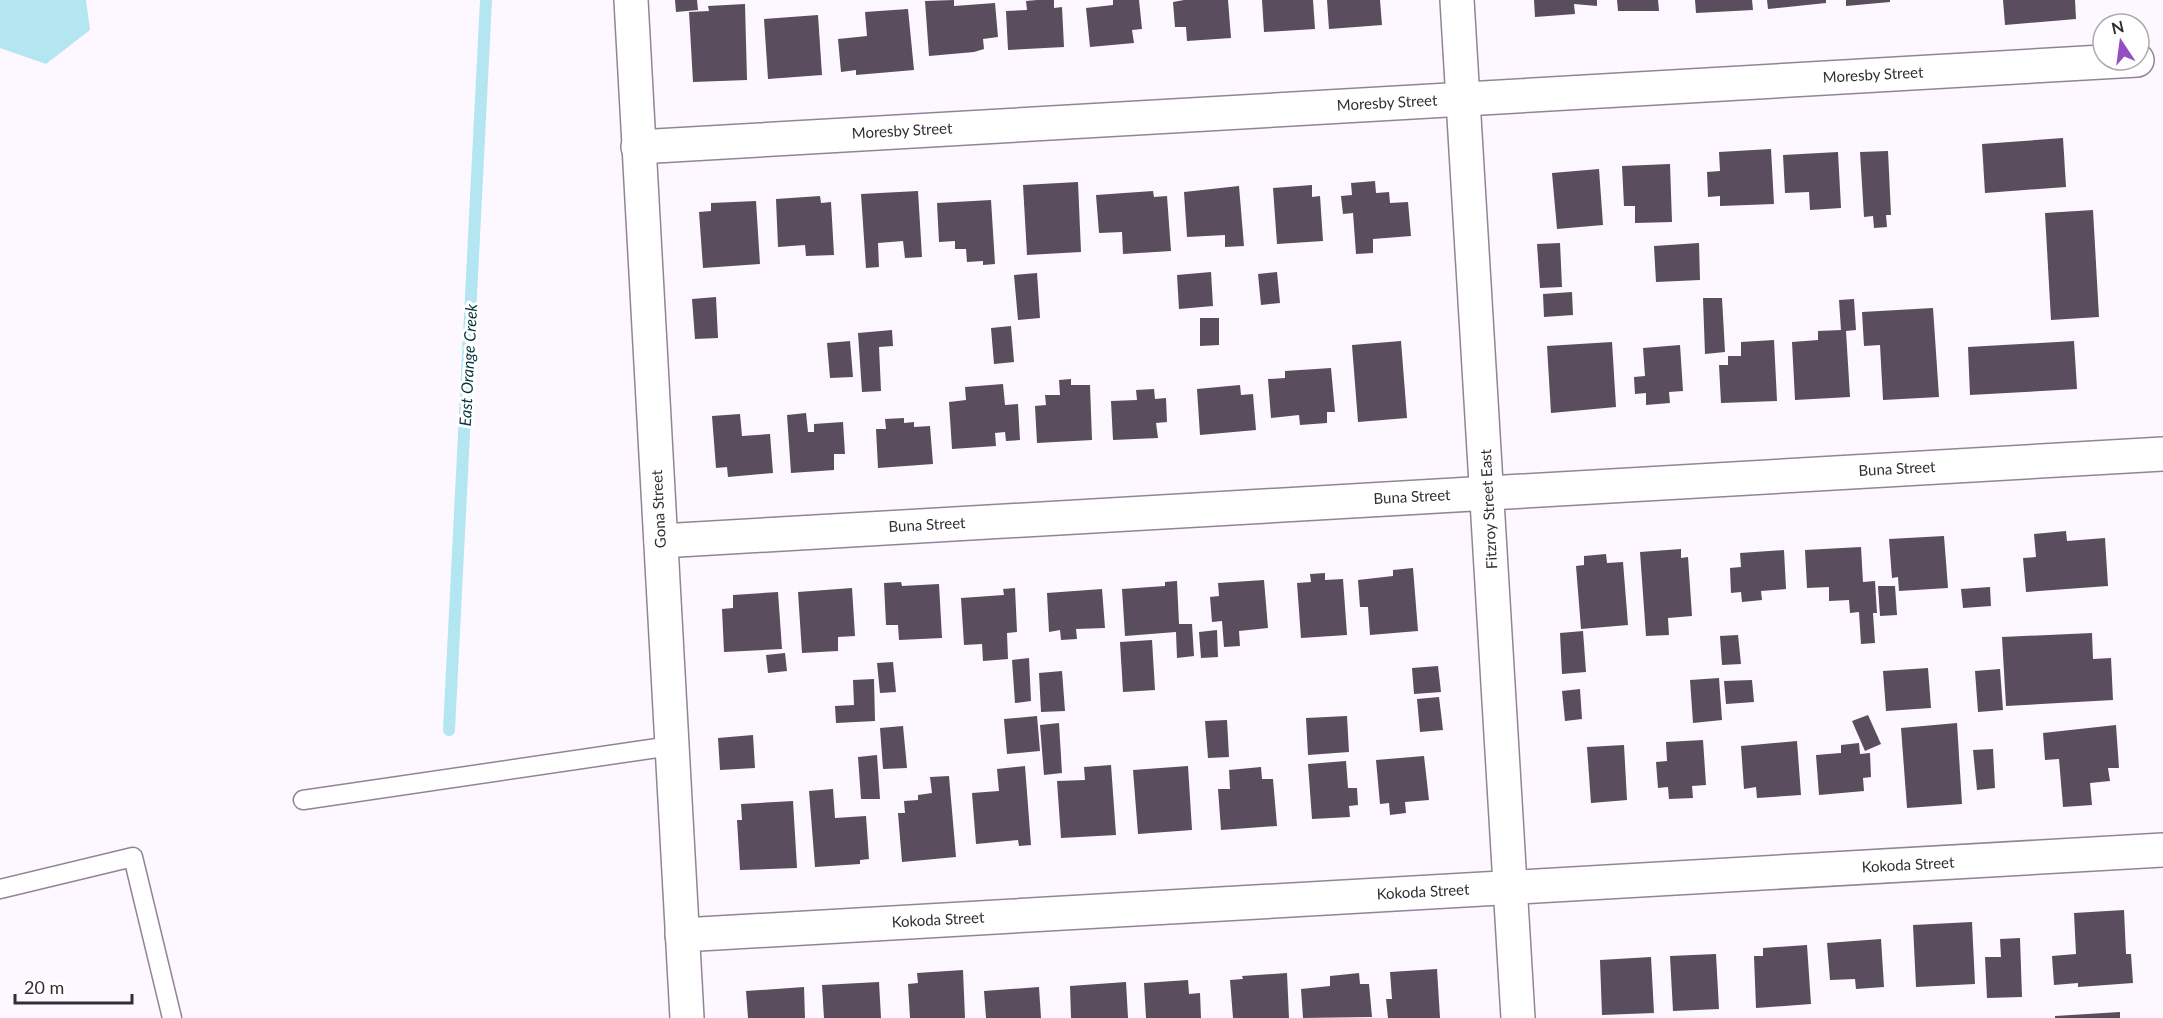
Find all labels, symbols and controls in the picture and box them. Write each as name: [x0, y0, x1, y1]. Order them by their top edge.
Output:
north arrow: [2091, 12, 2151, 72]
text: N: [2109, 16, 2126, 38]
street label: Moresby Street: [1822, 62, 1924, 86]
street label: Moresby Street: [1336, 90, 1438, 114]
street label: Moresby Street: [851, 118, 953, 142]
water label: East Orange Creek: [455, 303, 480, 427]
street label: Fitzroy Street East: [1476, 448, 1500, 569]
street label: Buna Street: [1858, 457, 1937, 479]
street label: Gona Street: [647, 469, 669, 549]
street label: Buna Street: [1373, 485, 1452, 507]
street label: Buna Street: [888, 513, 967, 535]
street label: Kokoda Street: [1861, 853, 1955, 875]
street label: Kokoda Street: [1376, 880, 1470, 902]
street label: Kokoda Street: [891, 908, 985, 930]
scale bar: [15, 967, 132, 1005]
text: 20 m: [24, 976, 64, 998]

